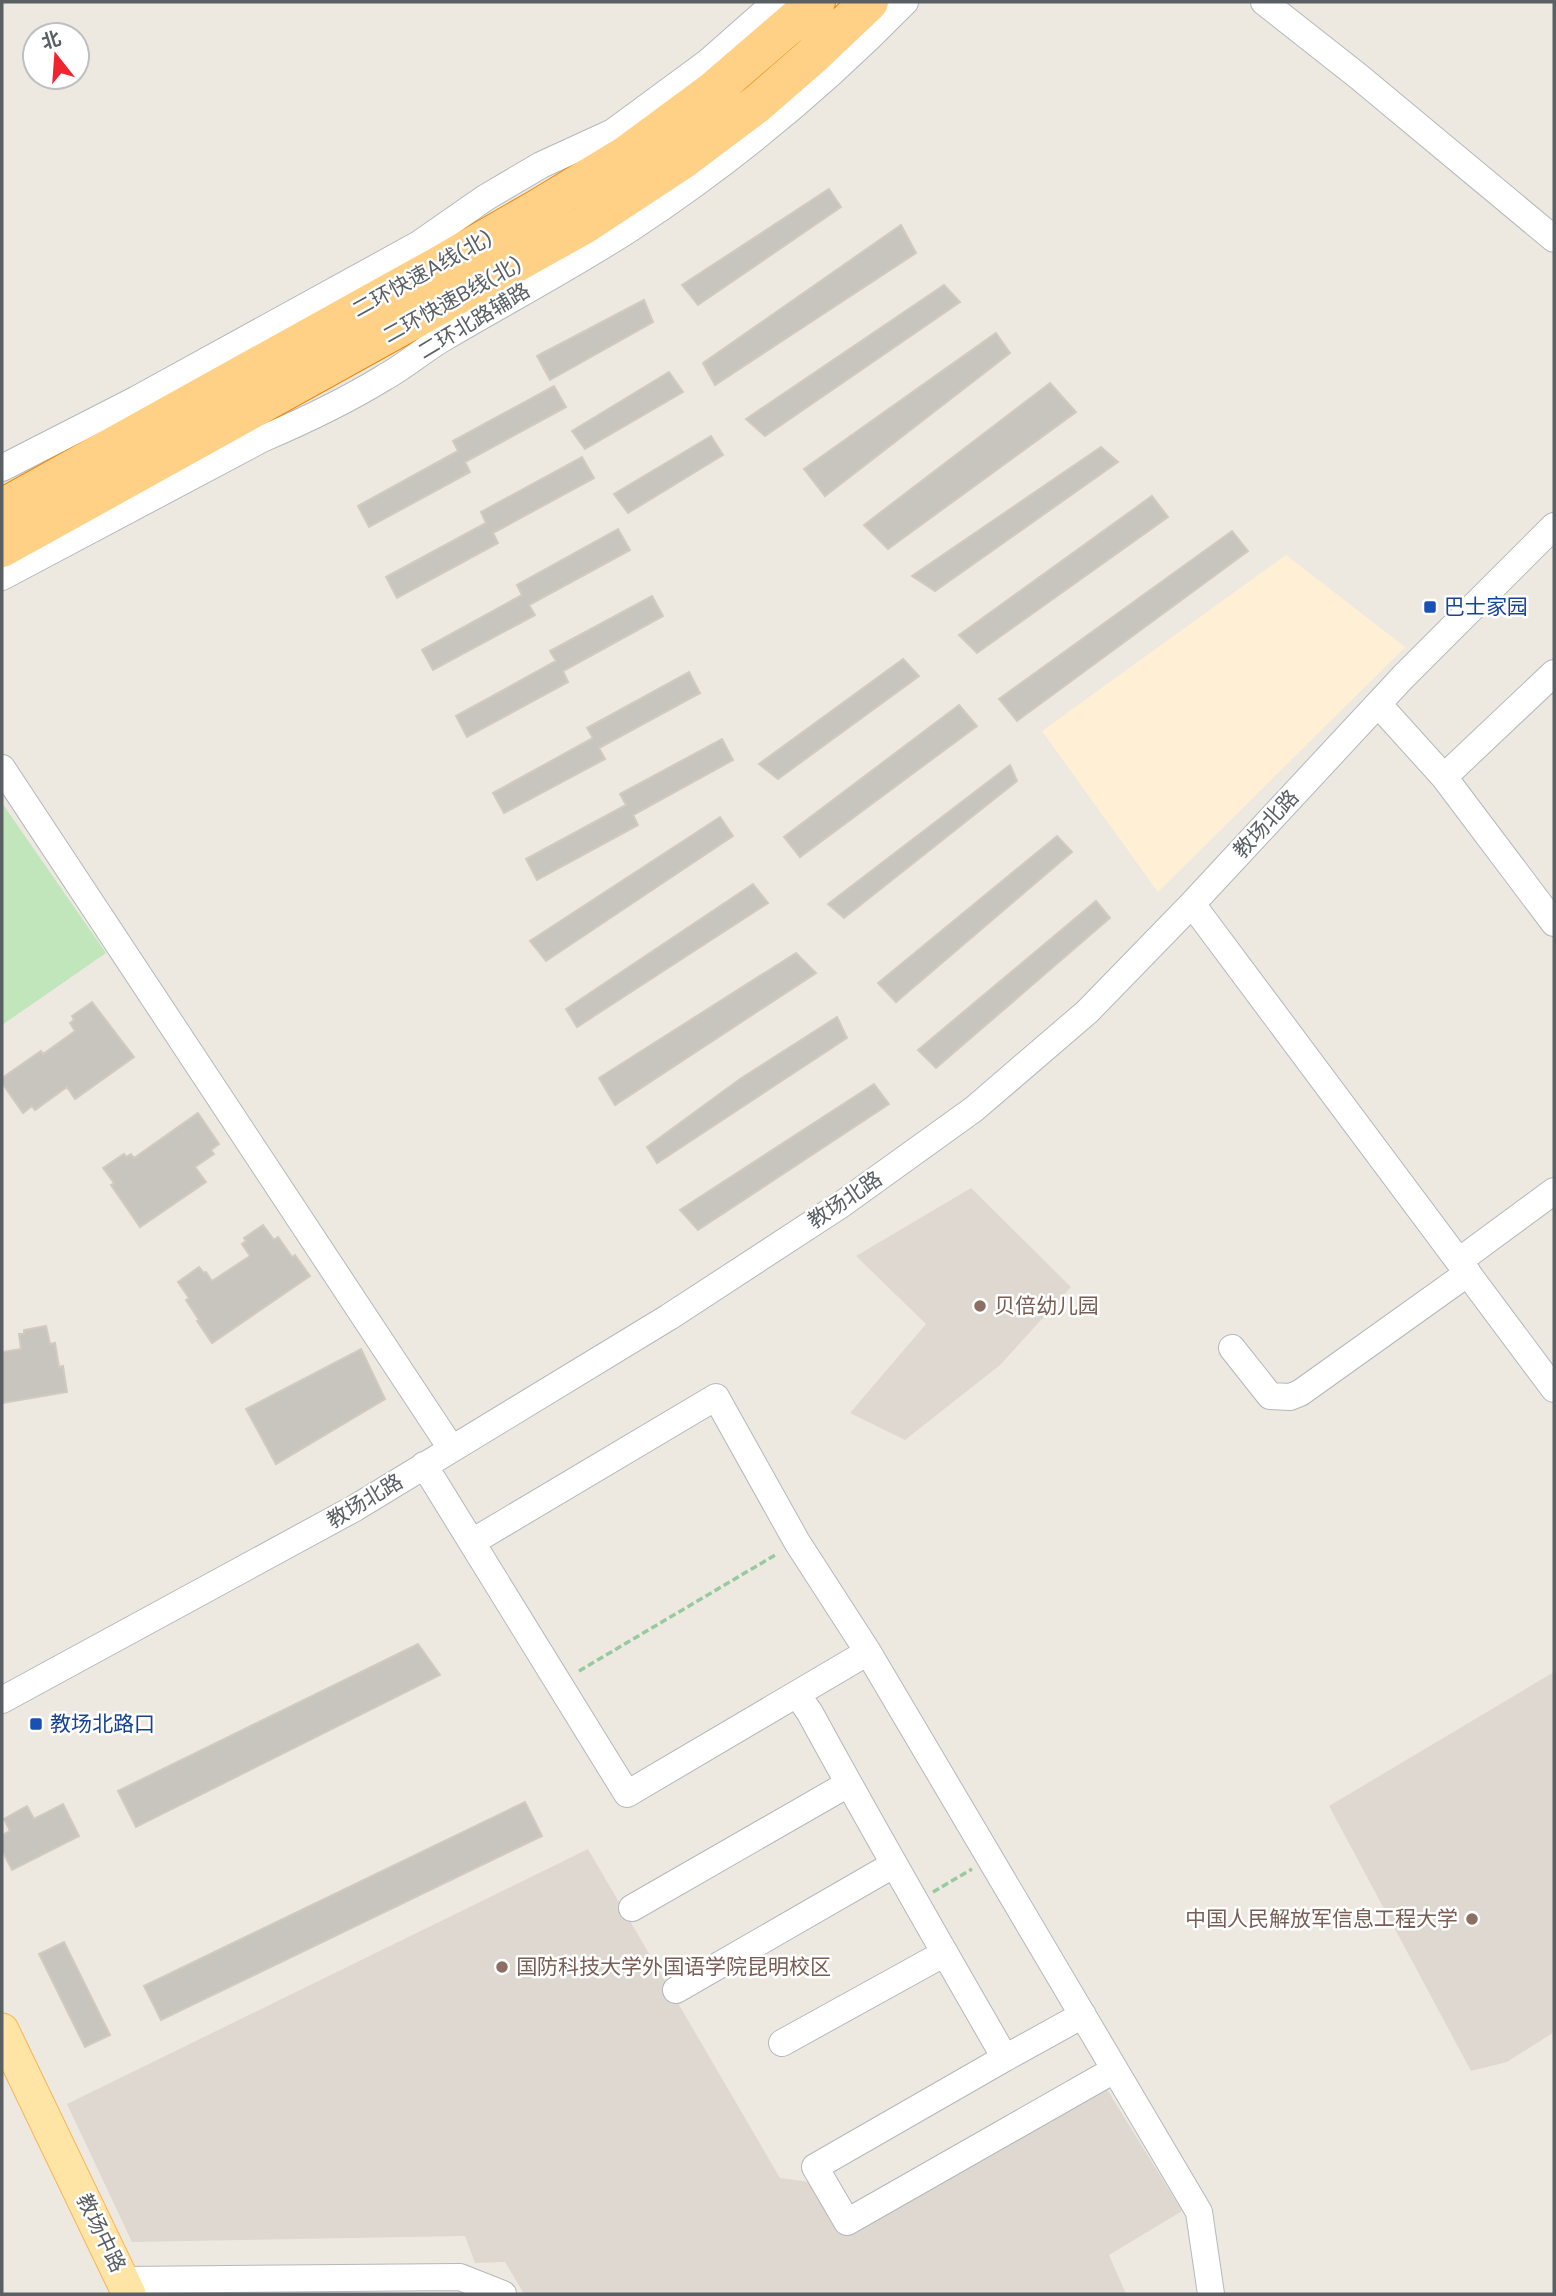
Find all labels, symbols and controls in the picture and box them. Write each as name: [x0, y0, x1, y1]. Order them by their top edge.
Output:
north arrow: [21, 21, 91, 91]
text: 北: [38, 25, 64, 55]
street label: 二环快速A线(北): [347, 224, 497, 324]
street label: 二环快速B线(北): [378, 250, 526, 350]
street label: 二环北路辅路: [413, 277, 535, 365]
place label: 巴士家园: [1444, 593, 1528, 621]
marker: 巴士家园: [1422, 599, 1438, 615]
street label: 教场北路: [1227, 784, 1305, 864]
street label: 教场北路: [802, 1165, 888, 1235]
place label: 贝倍幼儿园: [994, 1292, 1099, 1320]
marker: 贝倍幼儿园: [972, 1298, 988, 1314]
street label: 教场北路: [322, 1467, 408, 1535]
place label: 教场北路口: [50, 1710, 155, 1738]
marker: 教场北路口: [28, 1716, 44, 1732]
place label: 中国人民解放军信息工程大学: [1185, 1905, 1458, 1933]
marker: 中国人民解放军信息工程大学: [1464, 1911, 1480, 1927]
place label: 国防科技大学外国语学院昆明校区: [516, 1953, 831, 1981]
marker: 国防科技大学外国语学院昆明校区: [494, 1959, 510, 1975]
street label: 教场中路: [70, 2189, 132, 2277]

